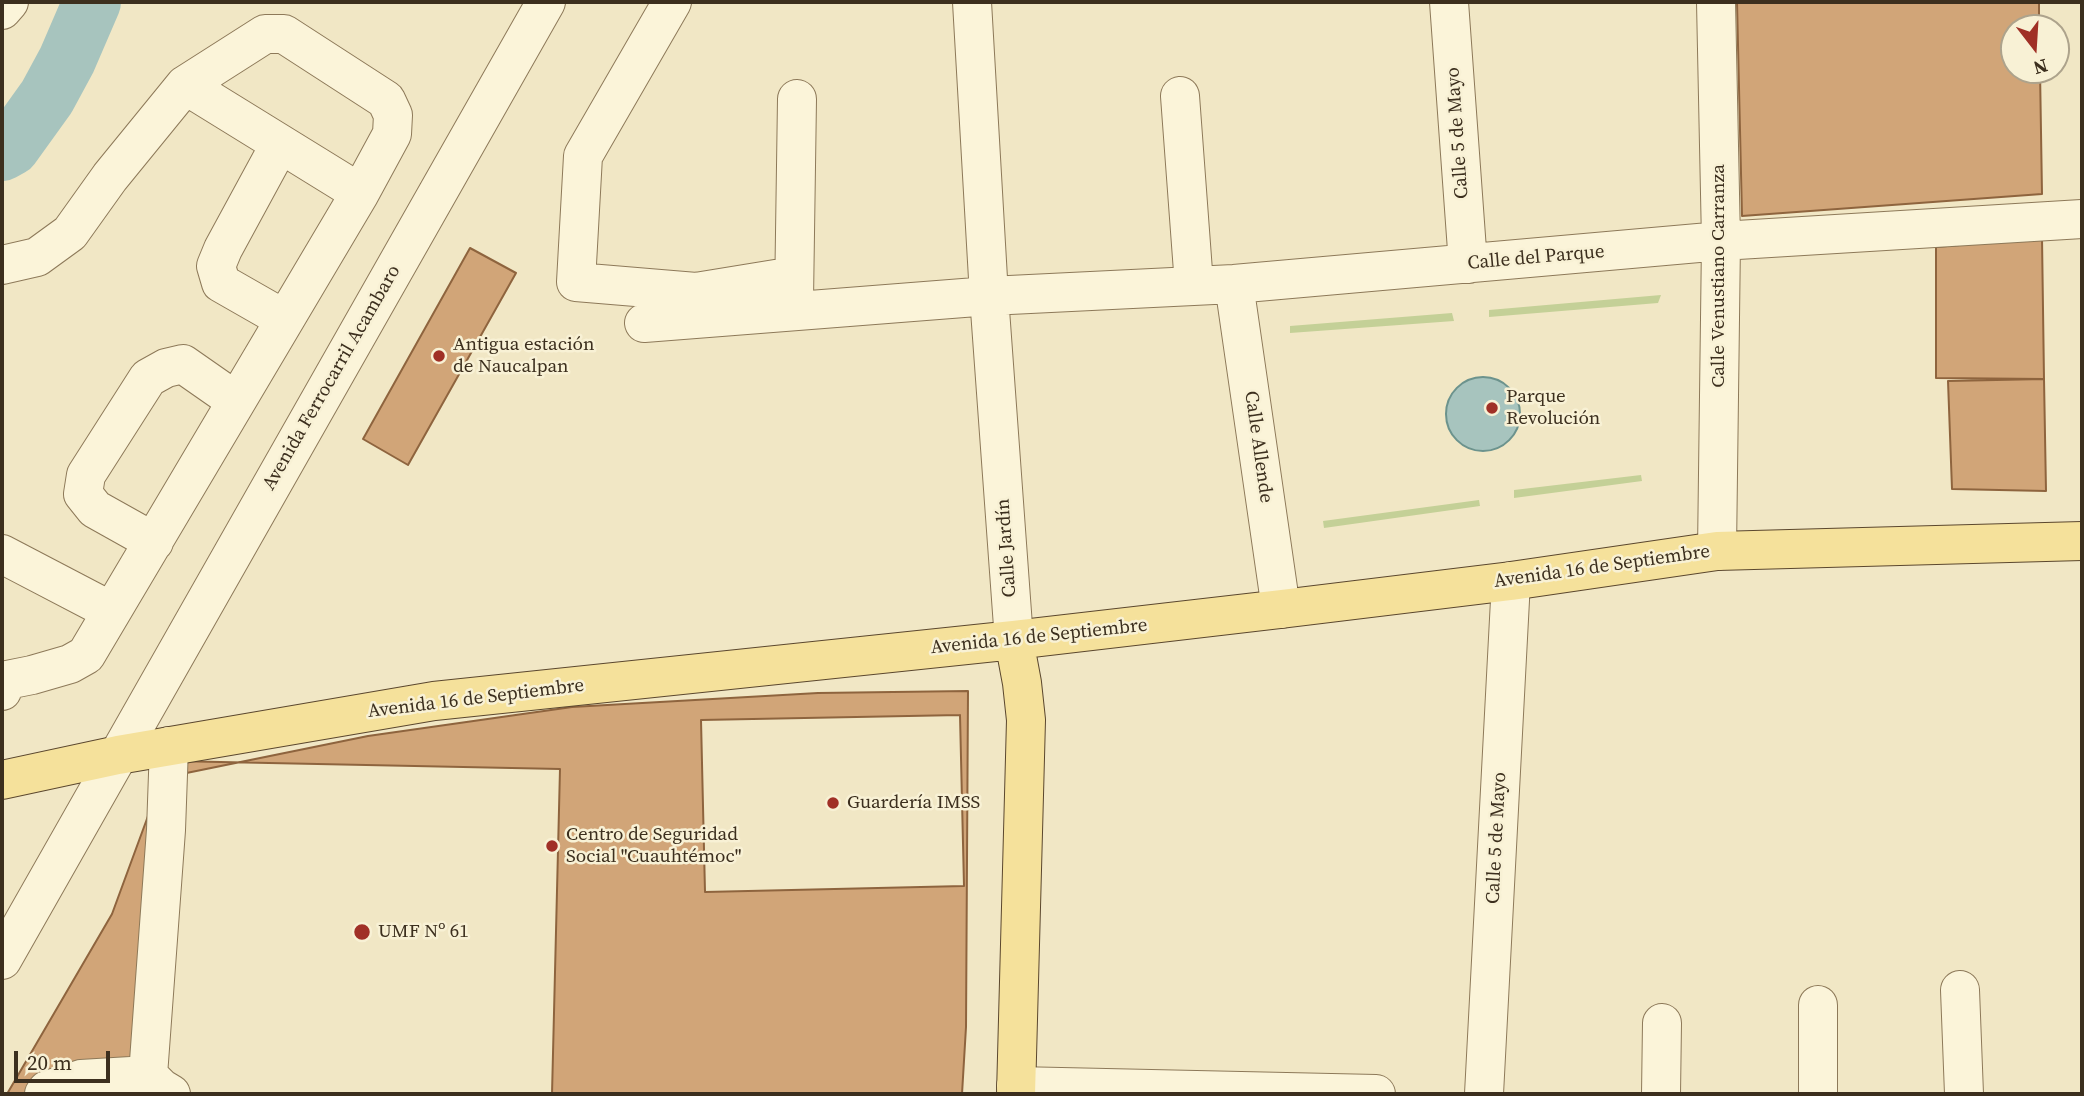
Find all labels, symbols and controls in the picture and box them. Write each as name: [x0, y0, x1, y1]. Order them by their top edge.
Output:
north arrow: [2000, 14, 2070, 84]
text: N: [2030, 53, 2051, 82]
street label: Calle 5 de Mayo: [1442, 66, 1474, 200]
street label: Calle Venustiano Carranza: [1708, 164, 1730, 388]
street label: Calle del Parque: [1467, 241, 1605, 275]
street label: Avenida Ferrocarril Acambaro: [258, 261, 406, 495]
place label: Antigua estación de Naucalpan: [453, 334, 595, 378]
marker: Antigua estación de Naucalpan: [431, 348, 447, 364]
place label: Parque Revolución: [1506, 386, 1600, 430]
street label: Calle Allende: [1239, 390, 1277, 504]
marker: Parque Revolución: [1484, 400, 1500, 416]
street label: Calle Jardín: [992, 498, 1022, 598]
street label: Avenida 16 de Septiembre: [1493, 541, 1711, 593]
street label: Avenida 16 de Septiembre: [929, 614, 1149, 660]
street label: Avenida 16 de Septiembre: [367, 674, 585, 724]
street label: Calle 5 de Mayo: [1482, 772, 1512, 904]
place label: Guardería IMSS: [847, 792, 980, 814]
marker: Guardería IMSS: [825, 795, 841, 811]
place label: Centro de Seguridad Social "Cuauhtémoc": [566, 824, 741, 868]
marker: Centro de Seguridad Social "Cuauhtémoc": [544, 838, 560, 854]
place label: UMF Nº 61: [378, 921, 469, 943]
marker: UMF Nº 61: [352, 922, 372, 942]
scale bar: [18, 1036, 114, 1080]
text: 20 m: [27, 1048, 72, 1077]

